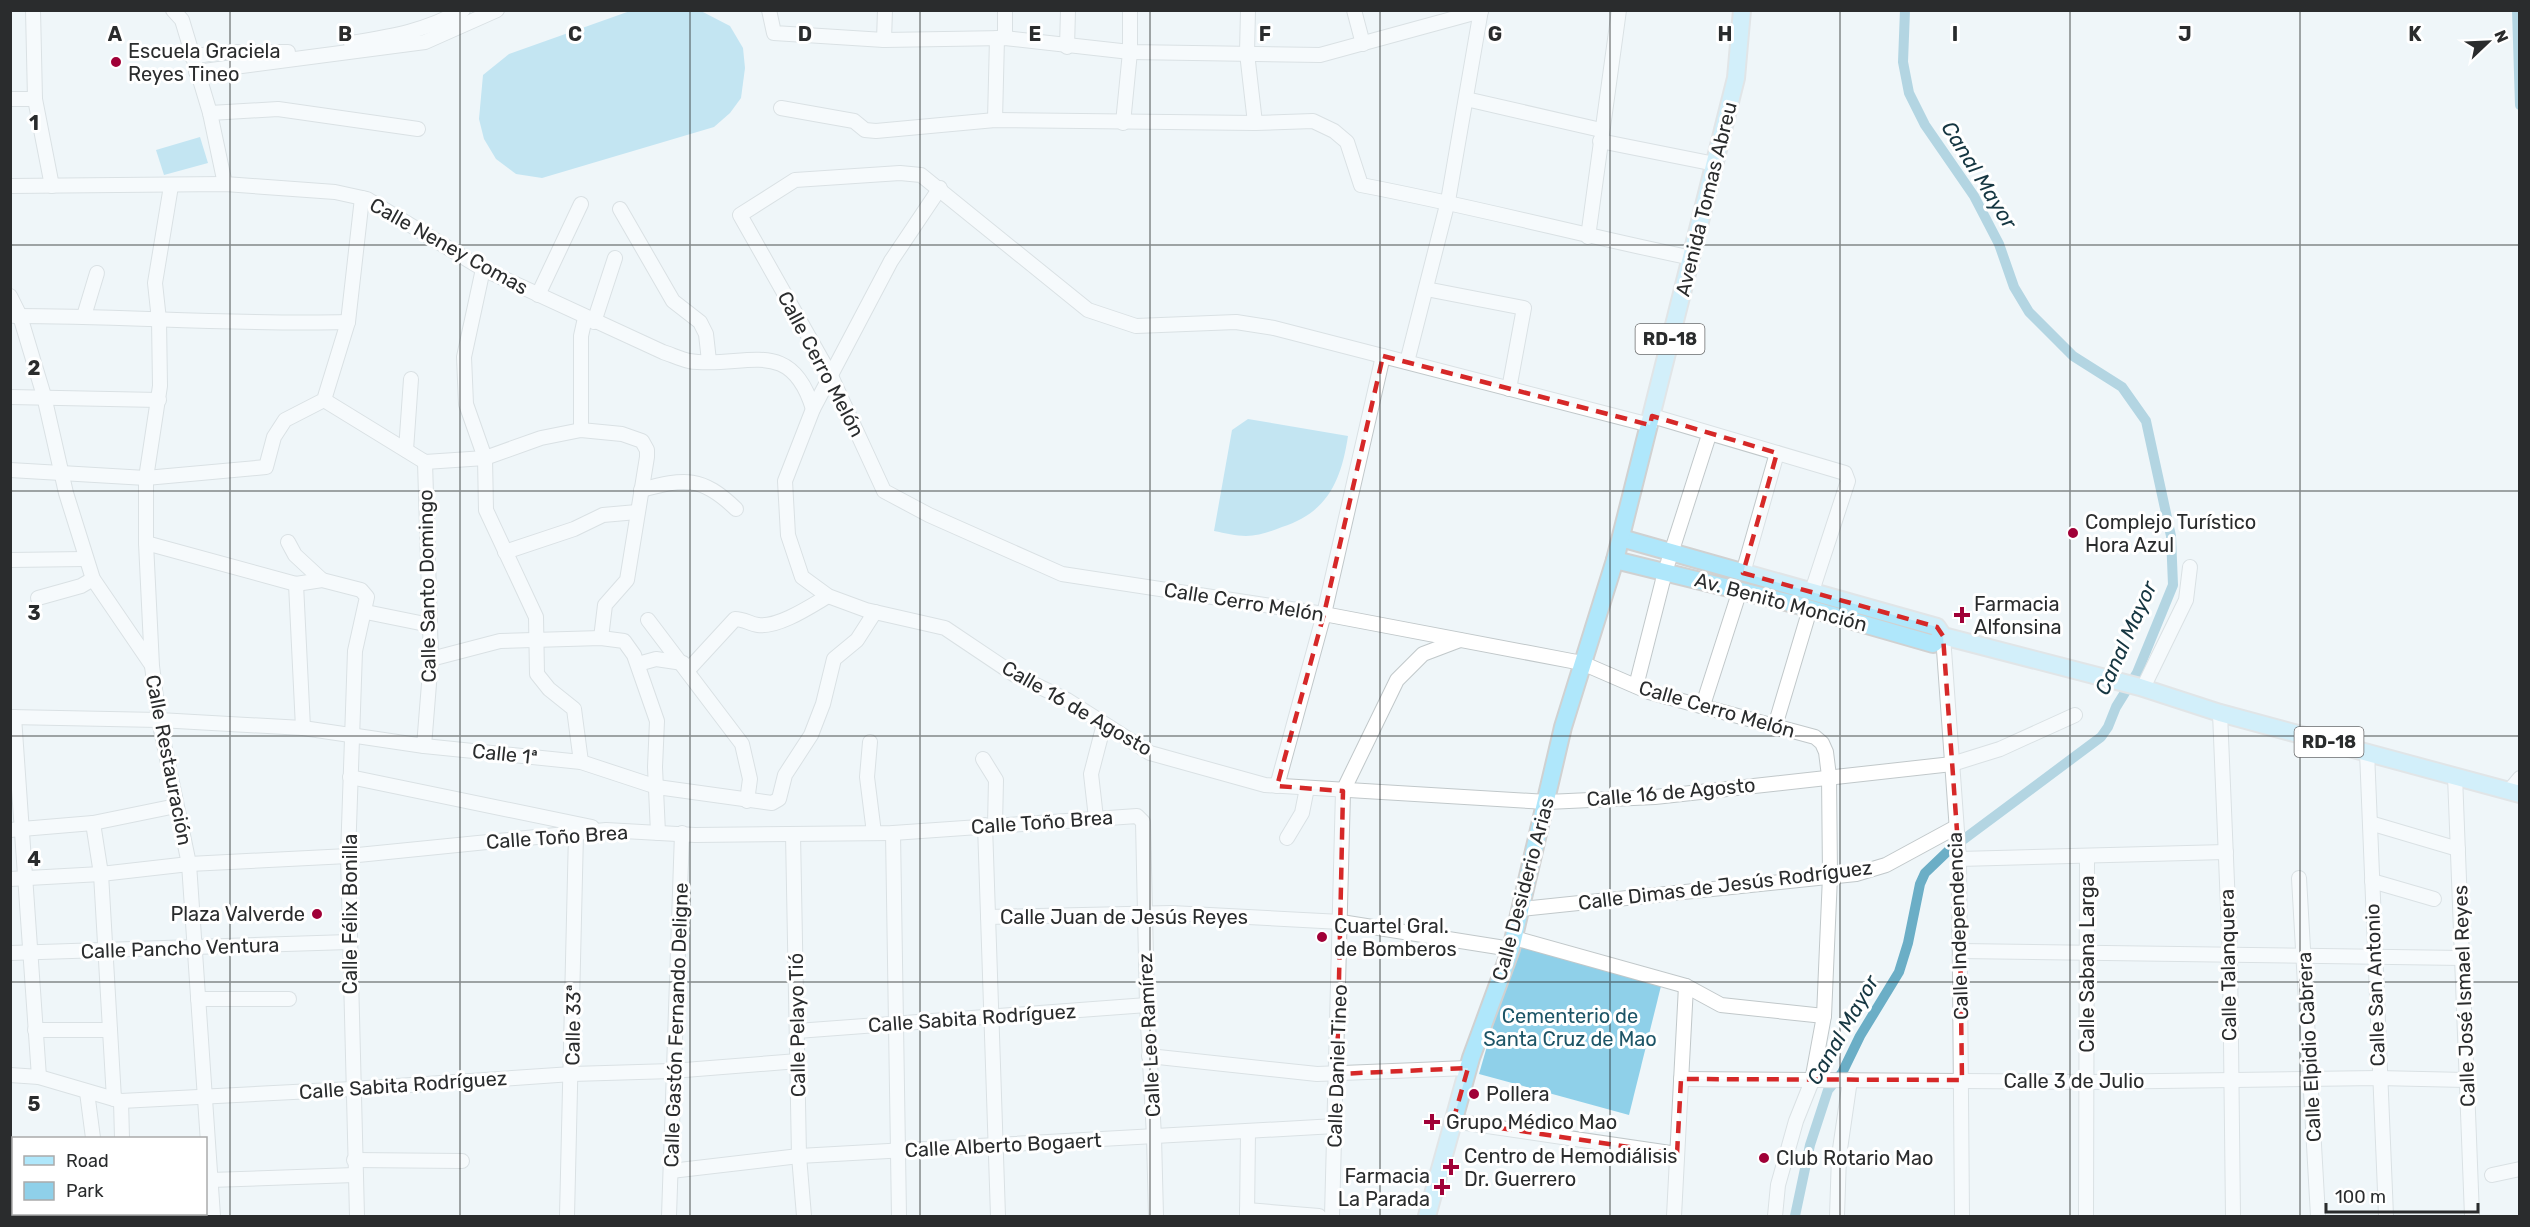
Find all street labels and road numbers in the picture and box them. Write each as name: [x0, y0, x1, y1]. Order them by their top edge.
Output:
street label: Avenida Tomas Abreu: [1670, 99, 1742, 299]
street label: Calle Neney Comas: [366, 192, 532, 300]
street label: Calle Cerro Melón: [772, 287, 870, 441]
road number: RD-18: [1636, 324, 1704, 354]
street label: Calle Santo Domingo: [413, 489, 441, 683]
street label: Av. Benito Monción: [1692, 567, 1870, 637]
street label: Calle Cerro Melón: [1162, 578, 1326, 626]
street label: Calle 16 de Agosto: [998, 655, 1156, 761]
street label: Calle Restauración: [141, 673, 197, 847]
street label: Calle Cerro Melón: [1636, 675, 1798, 743]
road number: RD-18: [2294, 727, 2364, 757]
street label: Calle 1ª: [471, 739, 539, 769]
street label: Calle 16 de Agosto: [1586, 773, 1756, 811]
street label: Calle Desiderio Arias: [1487, 795, 1559, 983]
street label: Calle Toño Brea: [970, 805, 1114, 839]
street label: Calle Toño Brea: [485, 820, 629, 854]
street label: Calle Independencia: [1943, 832, 1973, 1020]
street label: Calle Félix Bonilla: [338, 834, 362, 994]
street label: Calle Dimas de Jesús Rodríguez: [1577, 855, 1873, 915]
street label: Calle Sabana Larga: [2075, 875, 2099, 1053]
street label: Calle Gastón Fernando Deligne: [659, 882, 693, 1168]
street label: Calle José Ismael Reyes: [2448, 885, 2480, 1107]
street label: Calle Talanquera: [2215, 889, 2241, 1041]
street label: Calle San Antonio: [2360, 903, 2390, 1067]
street label: Calle Juan de Jesús Reyes: [1000, 905, 1248, 929]
street label: Calle Pancho Ventura: [80, 933, 280, 963]
street label: Calle Elpidio Cabrera: [2292, 951, 2326, 1143]
street label: Calle Leo Ramírez: [1133, 952, 1165, 1118]
street label: Calle Pelayo Tió: [784, 953, 810, 1097]
street label: Calle 33ª: [560, 984, 586, 1066]
street label: Calle Daniel Tineo: [1322, 984, 1352, 1148]
street label: Calle Sabita Rodríguez: [867, 999, 1077, 1037]
street label: Calle Sabita Rodríguez: [298, 1066, 508, 1104]
street label: Calle 3 de Julio: [2004, 1069, 2144, 1093]
street label: Calle Alberto Bogaert: [904, 1128, 1102, 1162]

